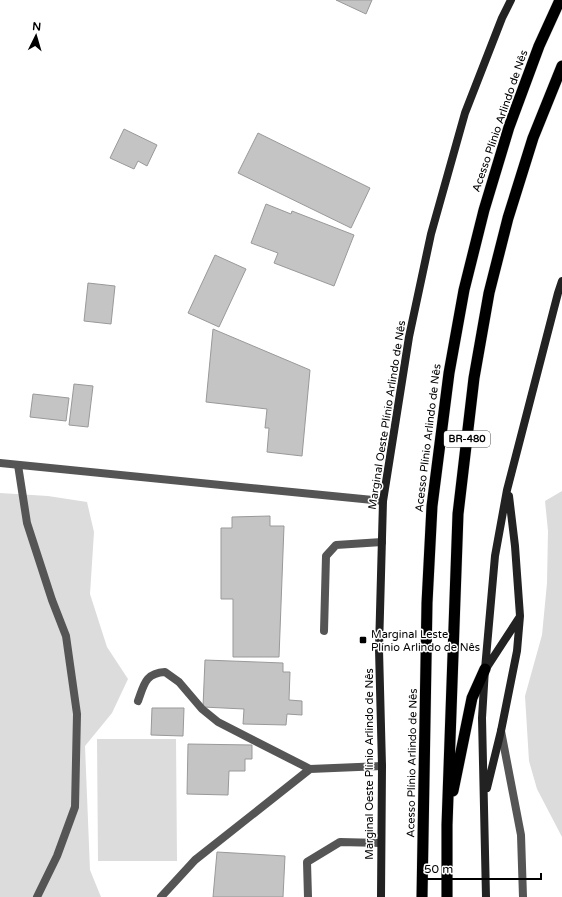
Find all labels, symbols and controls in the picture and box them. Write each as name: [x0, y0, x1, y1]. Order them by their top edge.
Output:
north arrow: [16, 16, 56, 56]
text: N: [32, 20, 42, 33]
street label: Acesso Plínio Arlindo de Nês: [470, 48, 530, 194]
street label: Marginal Oeste Plínio Arlindo de Nês: [366, 319, 408, 511]
street label: Acesso Plínio Arlindo de Nês: [412, 363, 444, 513]
road number: BR-480: [444, 431, 490, 447]
place label: Marginal Leste Plínio Arlindo de Nês: [371, 628, 480, 654]
marker: Marginal Leste Plínio Arlindo de Nês: [358, 635, 368, 645]
street label: Marginal Oeste Plínio Arlindo de Nês: [363, 668, 376, 860]
street label: Acesso Plínio Arlindo de Nês: [404, 688, 420, 838]
scale bar: [418, 855, 541, 881]
text: 50 m: [424, 862, 453, 876]

